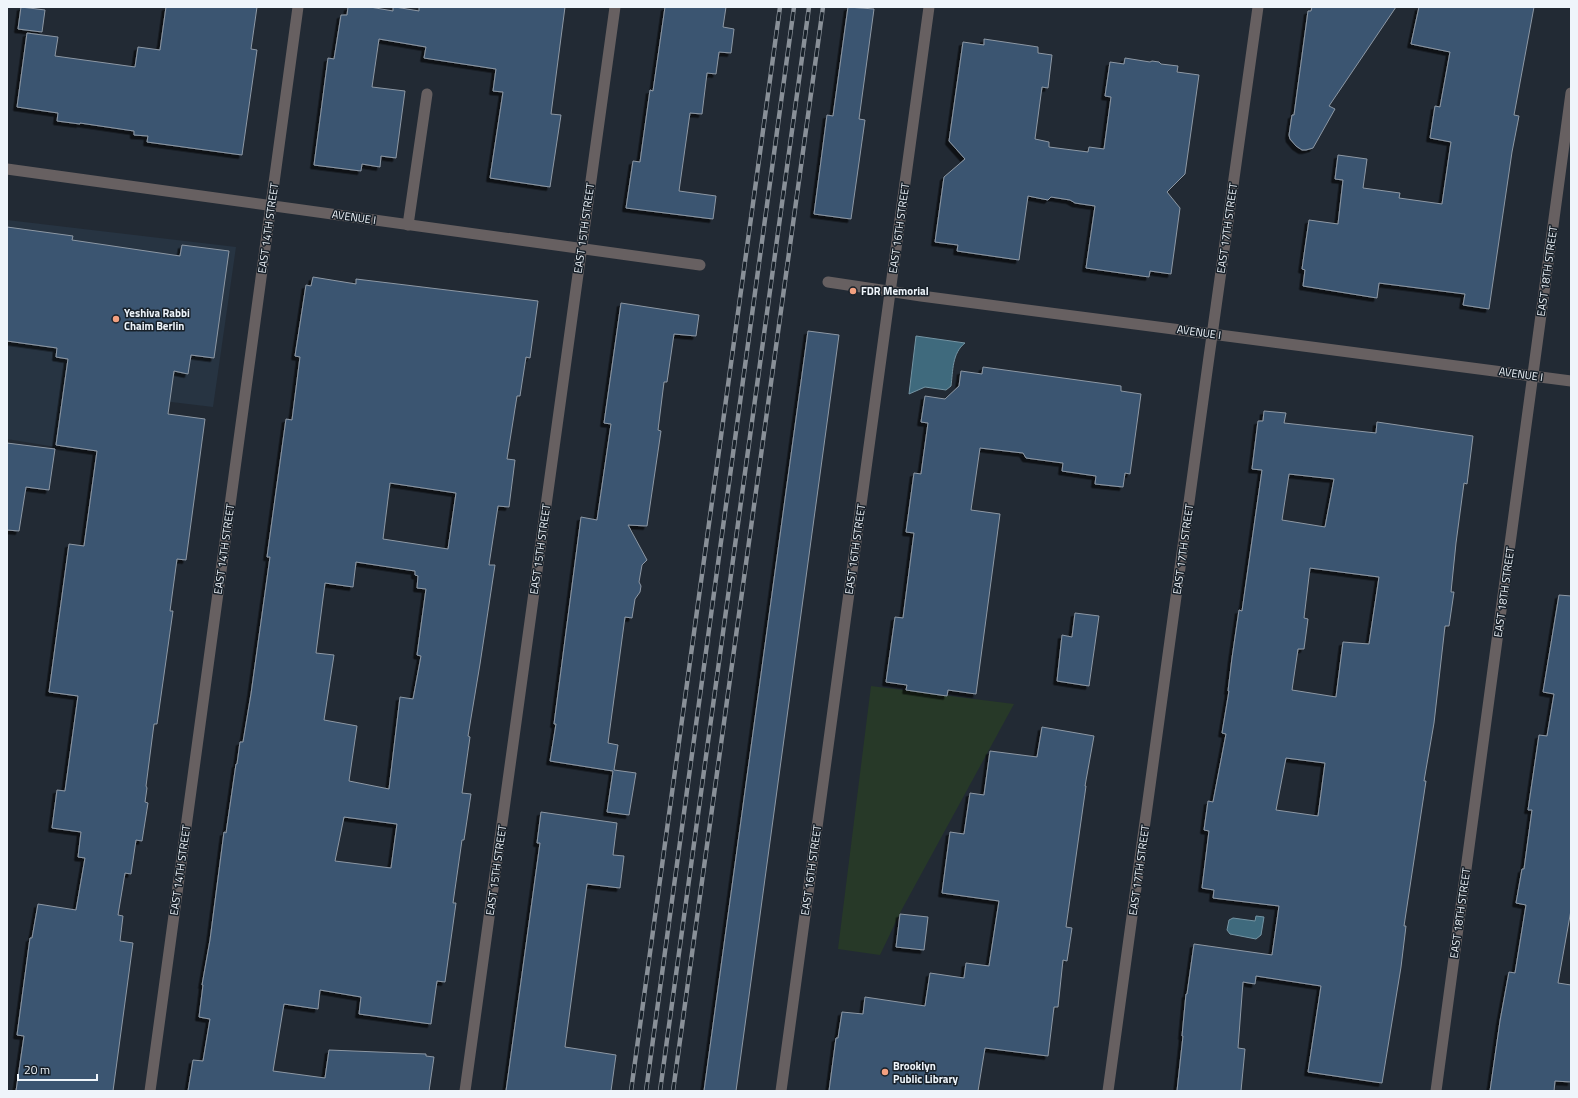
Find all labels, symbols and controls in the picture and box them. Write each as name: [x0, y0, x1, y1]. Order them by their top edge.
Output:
street label: EAST 14TH STREET: [254, 182, 282, 274]
street label: EAST 15TH STREET: [570, 182, 598, 274]
street label: EAST 16TH STREET: [885, 182, 913, 274]
street label: EAST 17TH STREET: [1213, 182, 1241, 274]
street label: AVENUE I: [331, 206, 377, 228]
street label: EAST 18TH STREET: [1533, 225, 1561, 317]
place label: FDR Memorial: [861, 283, 929, 299]
marker: FDR Memorial: [848, 286, 858, 296]
place label: Yeshiva Rabbi Chaim Berlin: [124, 305, 190, 334]
marker: Yeshiva Rabbi Chaim Berlin: [111, 314, 121, 324]
street label: AVENUE I: [1176, 321, 1222, 343]
street label: AVENUE I: [1498, 363, 1544, 385]
street label: EAST 14TH STREET: [210, 503, 238, 595]
street label: EAST 15TH STREET: [526, 503, 554, 595]
street label: EAST 16TH STREET: [841, 503, 869, 595]
street label: EAST 17TH STREET: [1169, 503, 1197, 595]
street label: EAST 18TH STREET: [1490, 546, 1518, 638]
street label: EAST 14TH STREET: [166, 824, 194, 916]
street label: EAST 15TH STREET: [482, 824, 510, 916]
street label: EAST 16TH STREET: [797, 824, 825, 916]
street label: EAST 17TH STREET: [1125, 824, 1153, 916]
street label: EAST 18TH STREET: [1446, 867, 1474, 959]
scale bar: [18, 1056, 97, 1082]
place label: Brooklyn Public Library: [893, 1058, 958, 1087]
text: 20 m: [24, 1060, 50, 1079]
marker: Brooklyn Public Library: [880, 1067, 890, 1077]

